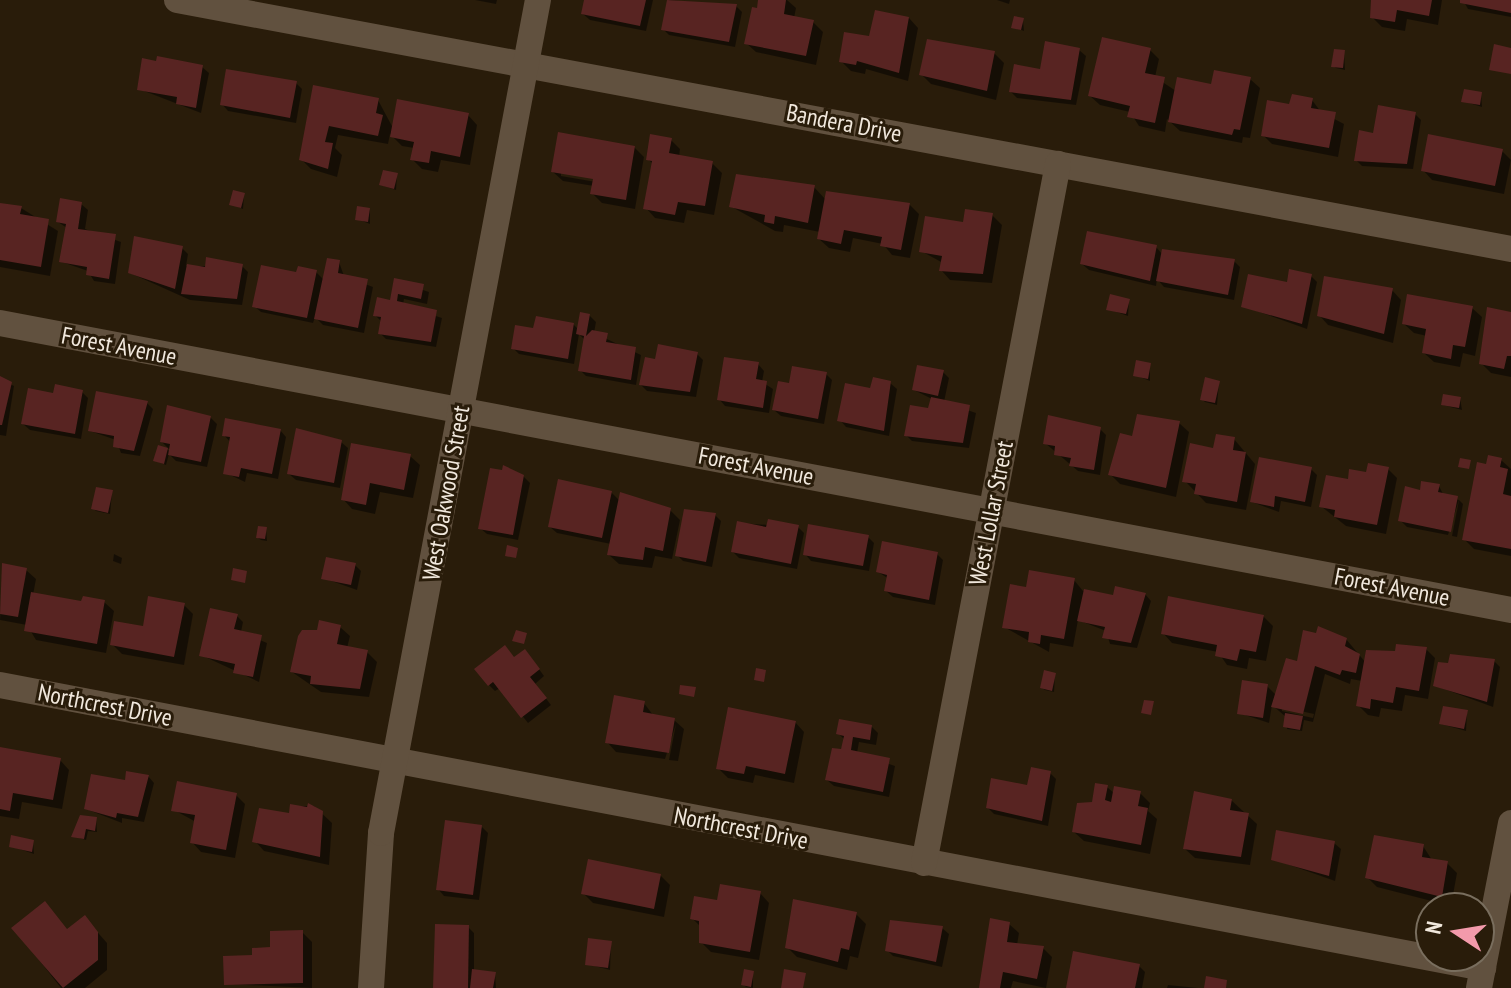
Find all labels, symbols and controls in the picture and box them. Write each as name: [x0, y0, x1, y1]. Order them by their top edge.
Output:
street label: Bandera Drive: [784, 98, 904, 148]
street label: Forest Avenue: [59, 321, 179, 371]
street label: West Oakwood Street: [416, 403, 476, 583]
street label: West Lollar Street: [963, 438, 1019, 588]
street label: Forest Avenue: [696, 441, 816, 491]
street label: Forest Avenue: [1332, 562, 1452, 612]
street label: Northcrest Drive: [35, 678, 175, 732]
street label: Northcrest Drive: [671, 801, 811, 855]
north arrow: [1415, 892, 1495, 972]
text: N: [1419, 919, 1448, 936]

